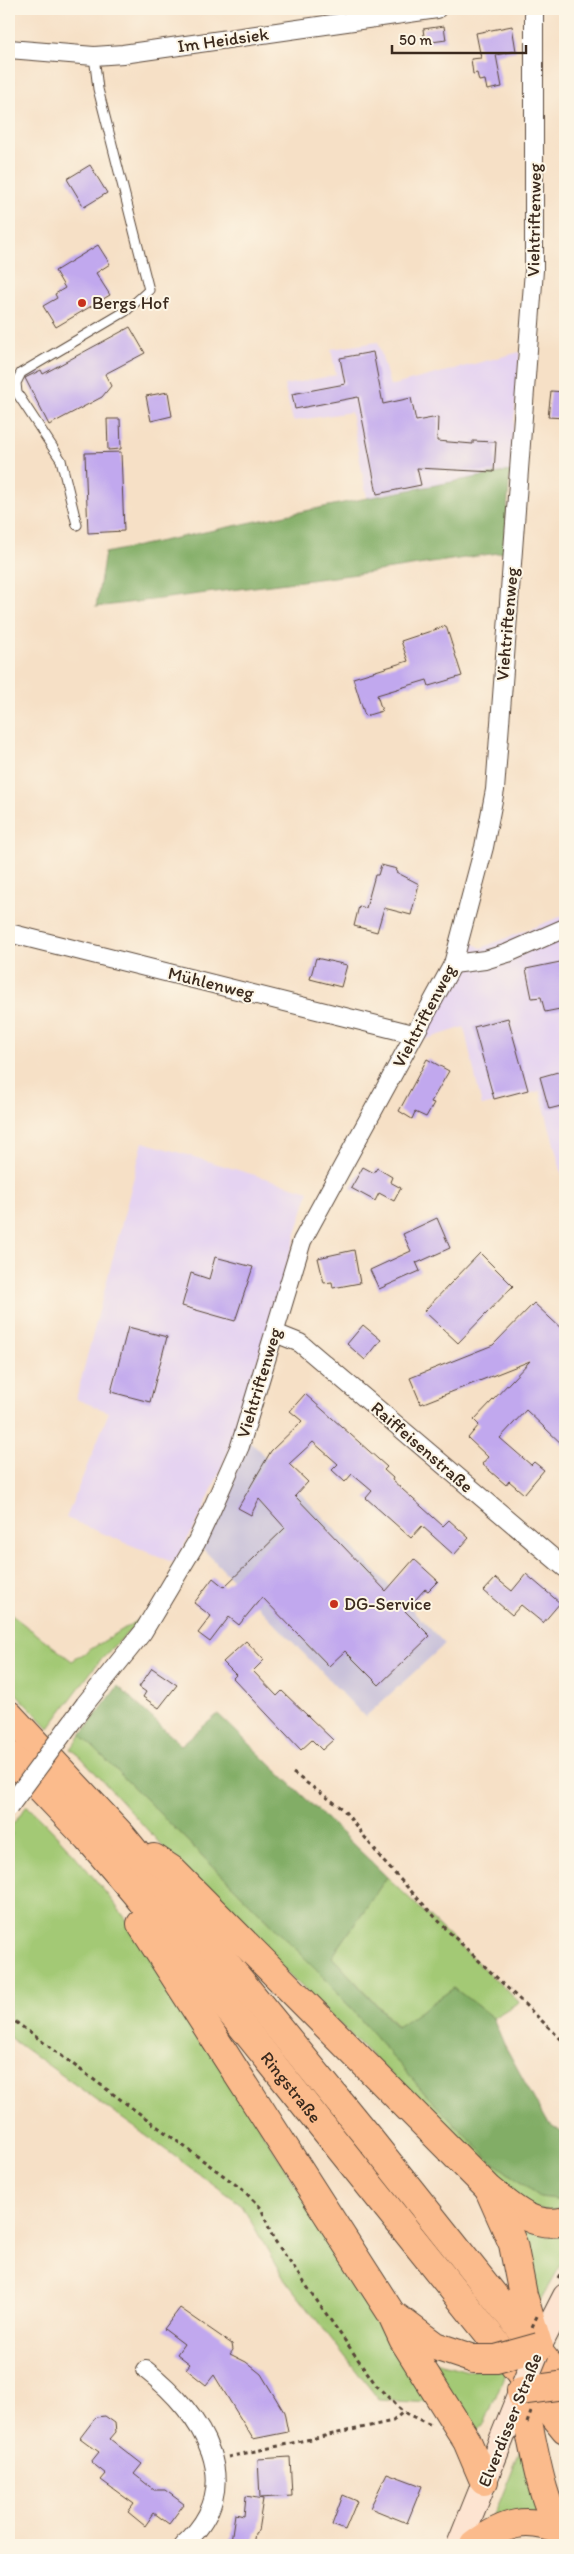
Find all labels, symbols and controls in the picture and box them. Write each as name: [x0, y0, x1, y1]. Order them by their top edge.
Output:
scale bar: [392, 22, 525, 54]
street label: Im Heidsiek: [176, 23, 271, 57]
text: 50 m: [399, 31, 432, 49]
street label: Viehtriftenweg: [522, 162, 546, 277]
place label: Bergs Hof: [92, 292, 169, 314]
marker: Bergs Hof: [76, 297, 88, 309]
street label: Viehtriftenweg: [491, 566, 523, 682]
street label: Viehtriftenweg: [388, 960, 461, 1071]
street label: Mühlenweg: [166, 962, 257, 1004]
street label: Viehtriftenweg: [232, 1325, 286, 1441]
street label: Raiffeisenstraße: [366, 1397, 478, 1497]
place label: DG-Service: [344, 1593, 431, 1615]
marker: DG-Service: [328, 1598, 340, 1610]
street label: Ringstraße: [256, 2047, 326, 2127]
street label: Elverdisser Straße: [473, 2350, 547, 2490]

